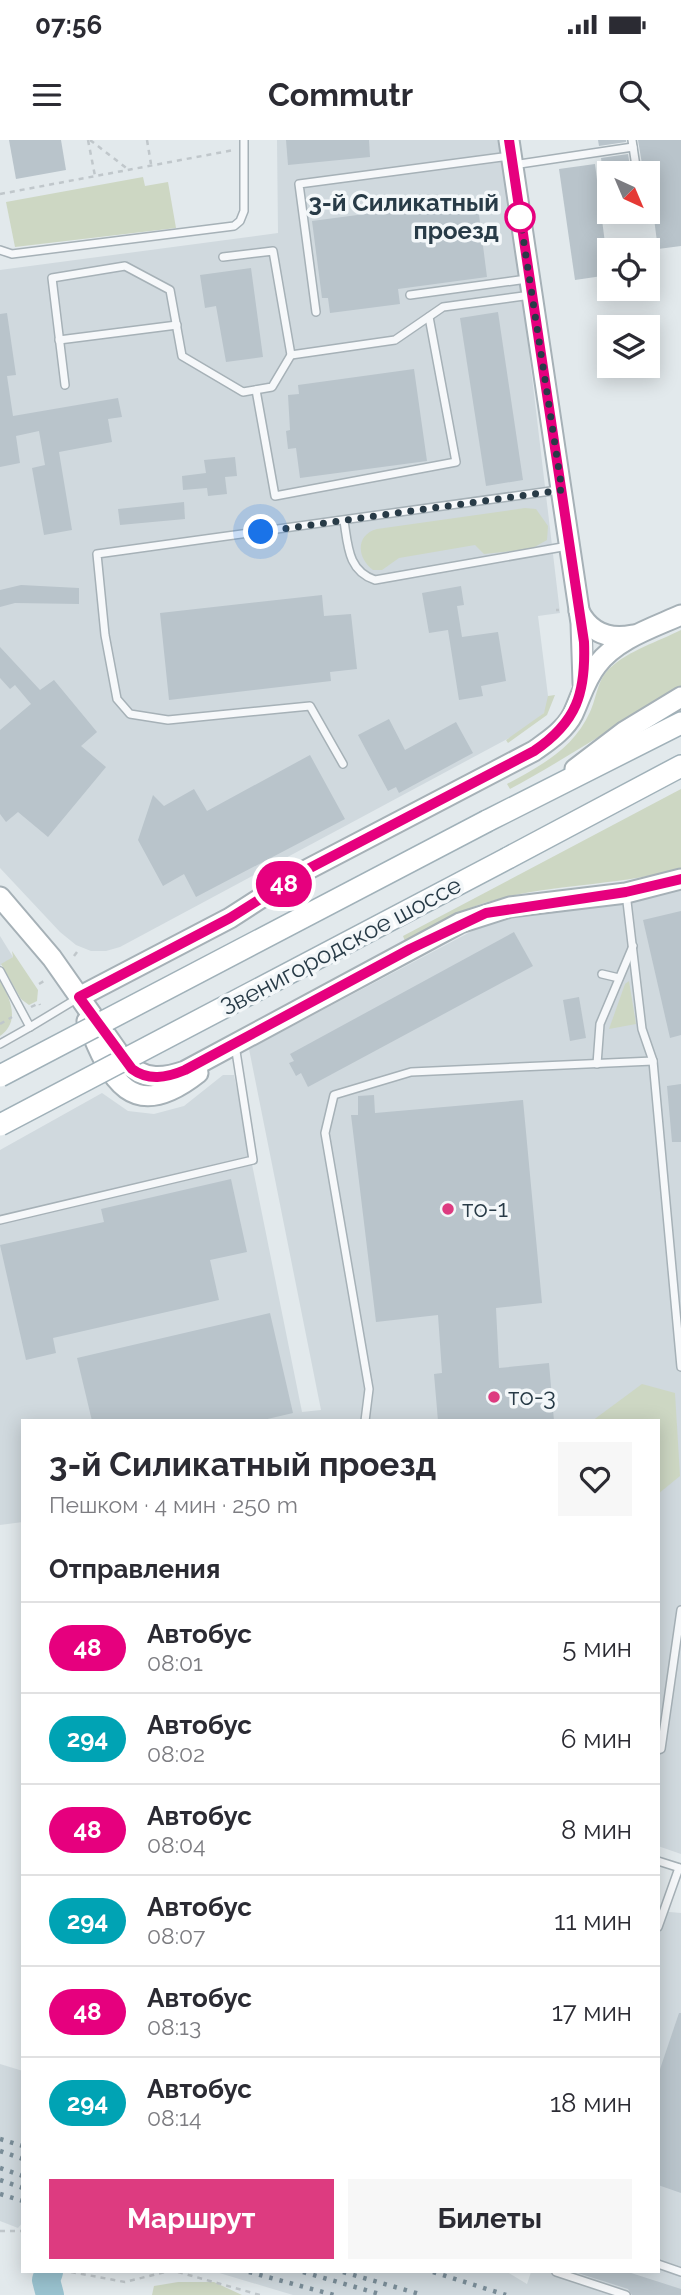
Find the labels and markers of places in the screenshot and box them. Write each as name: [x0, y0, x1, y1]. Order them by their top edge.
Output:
place label: 3-й Силикатный проезд: [308, 188, 499, 245]
marker: 3-й Силикатный проезд: [505, 202, 535, 232]
place label: то-1: [462, 1194, 508, 1223]
marker: то-1: [440, 1201, 456, 1217]
place label: то-3: [508, 1382, 556, 1411]
marker: то-3: [486, 1389, 502, 1405]

